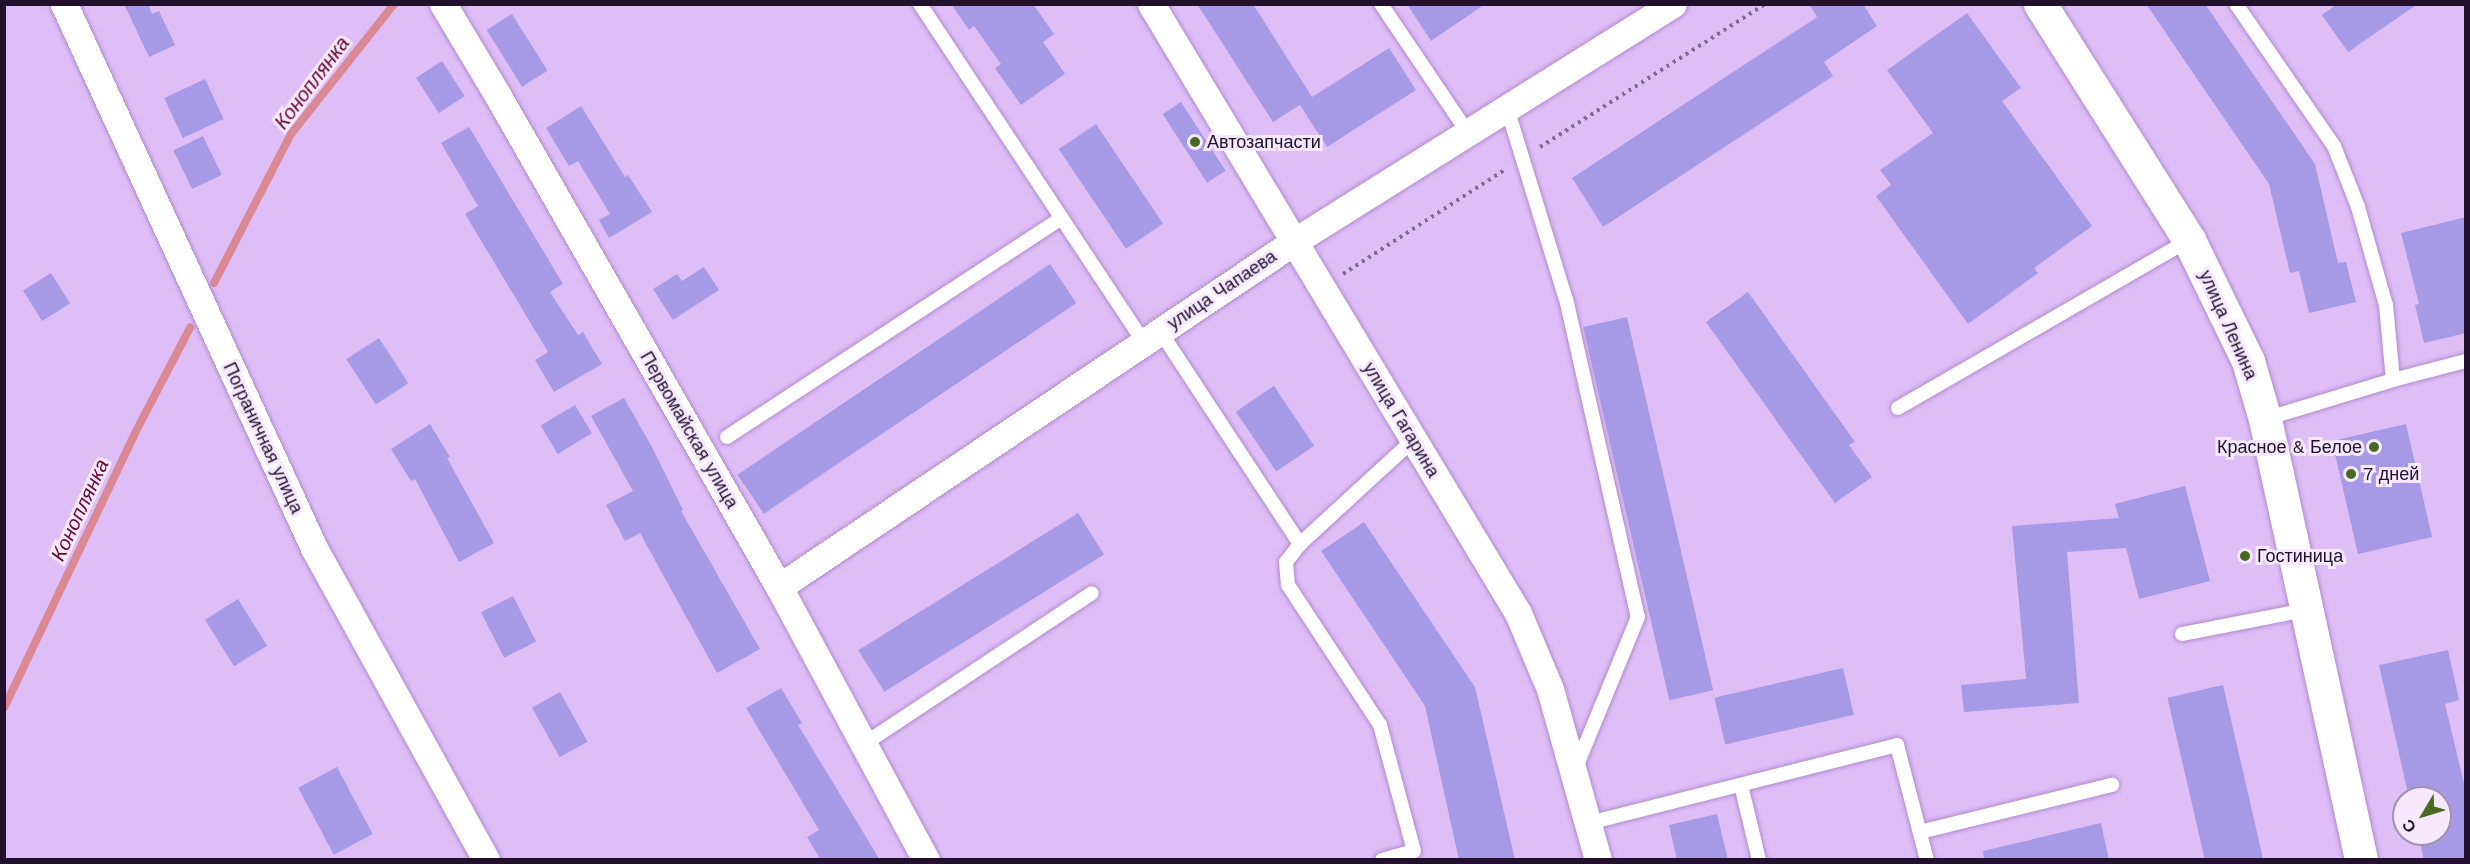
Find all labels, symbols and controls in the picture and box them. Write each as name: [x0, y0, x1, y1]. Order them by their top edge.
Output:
water label: Коноплянка: [269, 32, 355, 134]
place label: Автозапчасти: [1207, 131, 1321, 153]
marker: Автозапчасти: [1188, 135, 1202, 149]
street label: улица Чапаева: [1163, 246, 1281, 334]
street label: улица Ленина: [2194, 267, 2262, 383]
street label: Первомайская улица: [635, 348, 743, 512]
street label: улица Гагарина: [1358, 358, 1444, 482]
street label: Пограничная улица: [219, 359, 307, 517]
place label: Красное & Белое: [2217, 436, 2362, 458]
marker: Красное & Белое: [2367, 440, 2381, 454]
water label: Коноплянка: [46, 455, 114, 565]
place label: 7 дней: [2363, 463, 2420, 485]
marker: 7 дней: [2344, 467, 2358, 481]
place label: Гостиница: [2257, 545, 2343, 567]
marker: Гостиница: [2238, 549, 2252, 563]
north arrow: [2392, 786, 2452, 846]
text: С: [2398, 816, 2420, 837]

